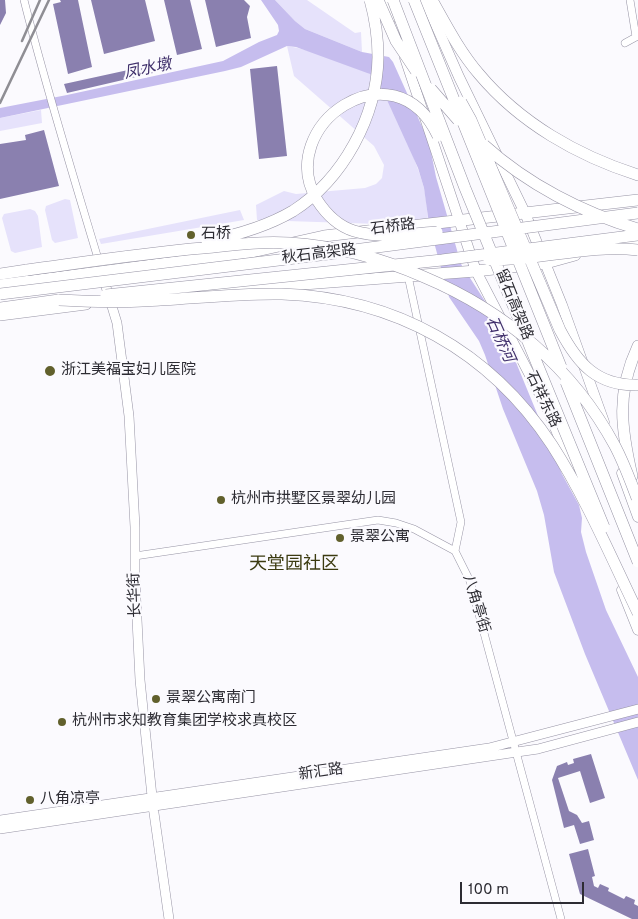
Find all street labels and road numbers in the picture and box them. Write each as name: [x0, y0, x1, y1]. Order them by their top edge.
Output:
street label: 石桥路: [370, 216, 416, 240]
street label: 秋石高架路: [281, 241, 357, 269]
street label: 留石高架路: [491, 267, 535, 343]
street label: 石祥东路: [521, 369, 563, 431]
street label: 长华街: [126, 572, 146, 618]
street label: 八角亭街: [458, 573, 492, 635]
street label: 新汇路: [297, 761, 345, 785]

